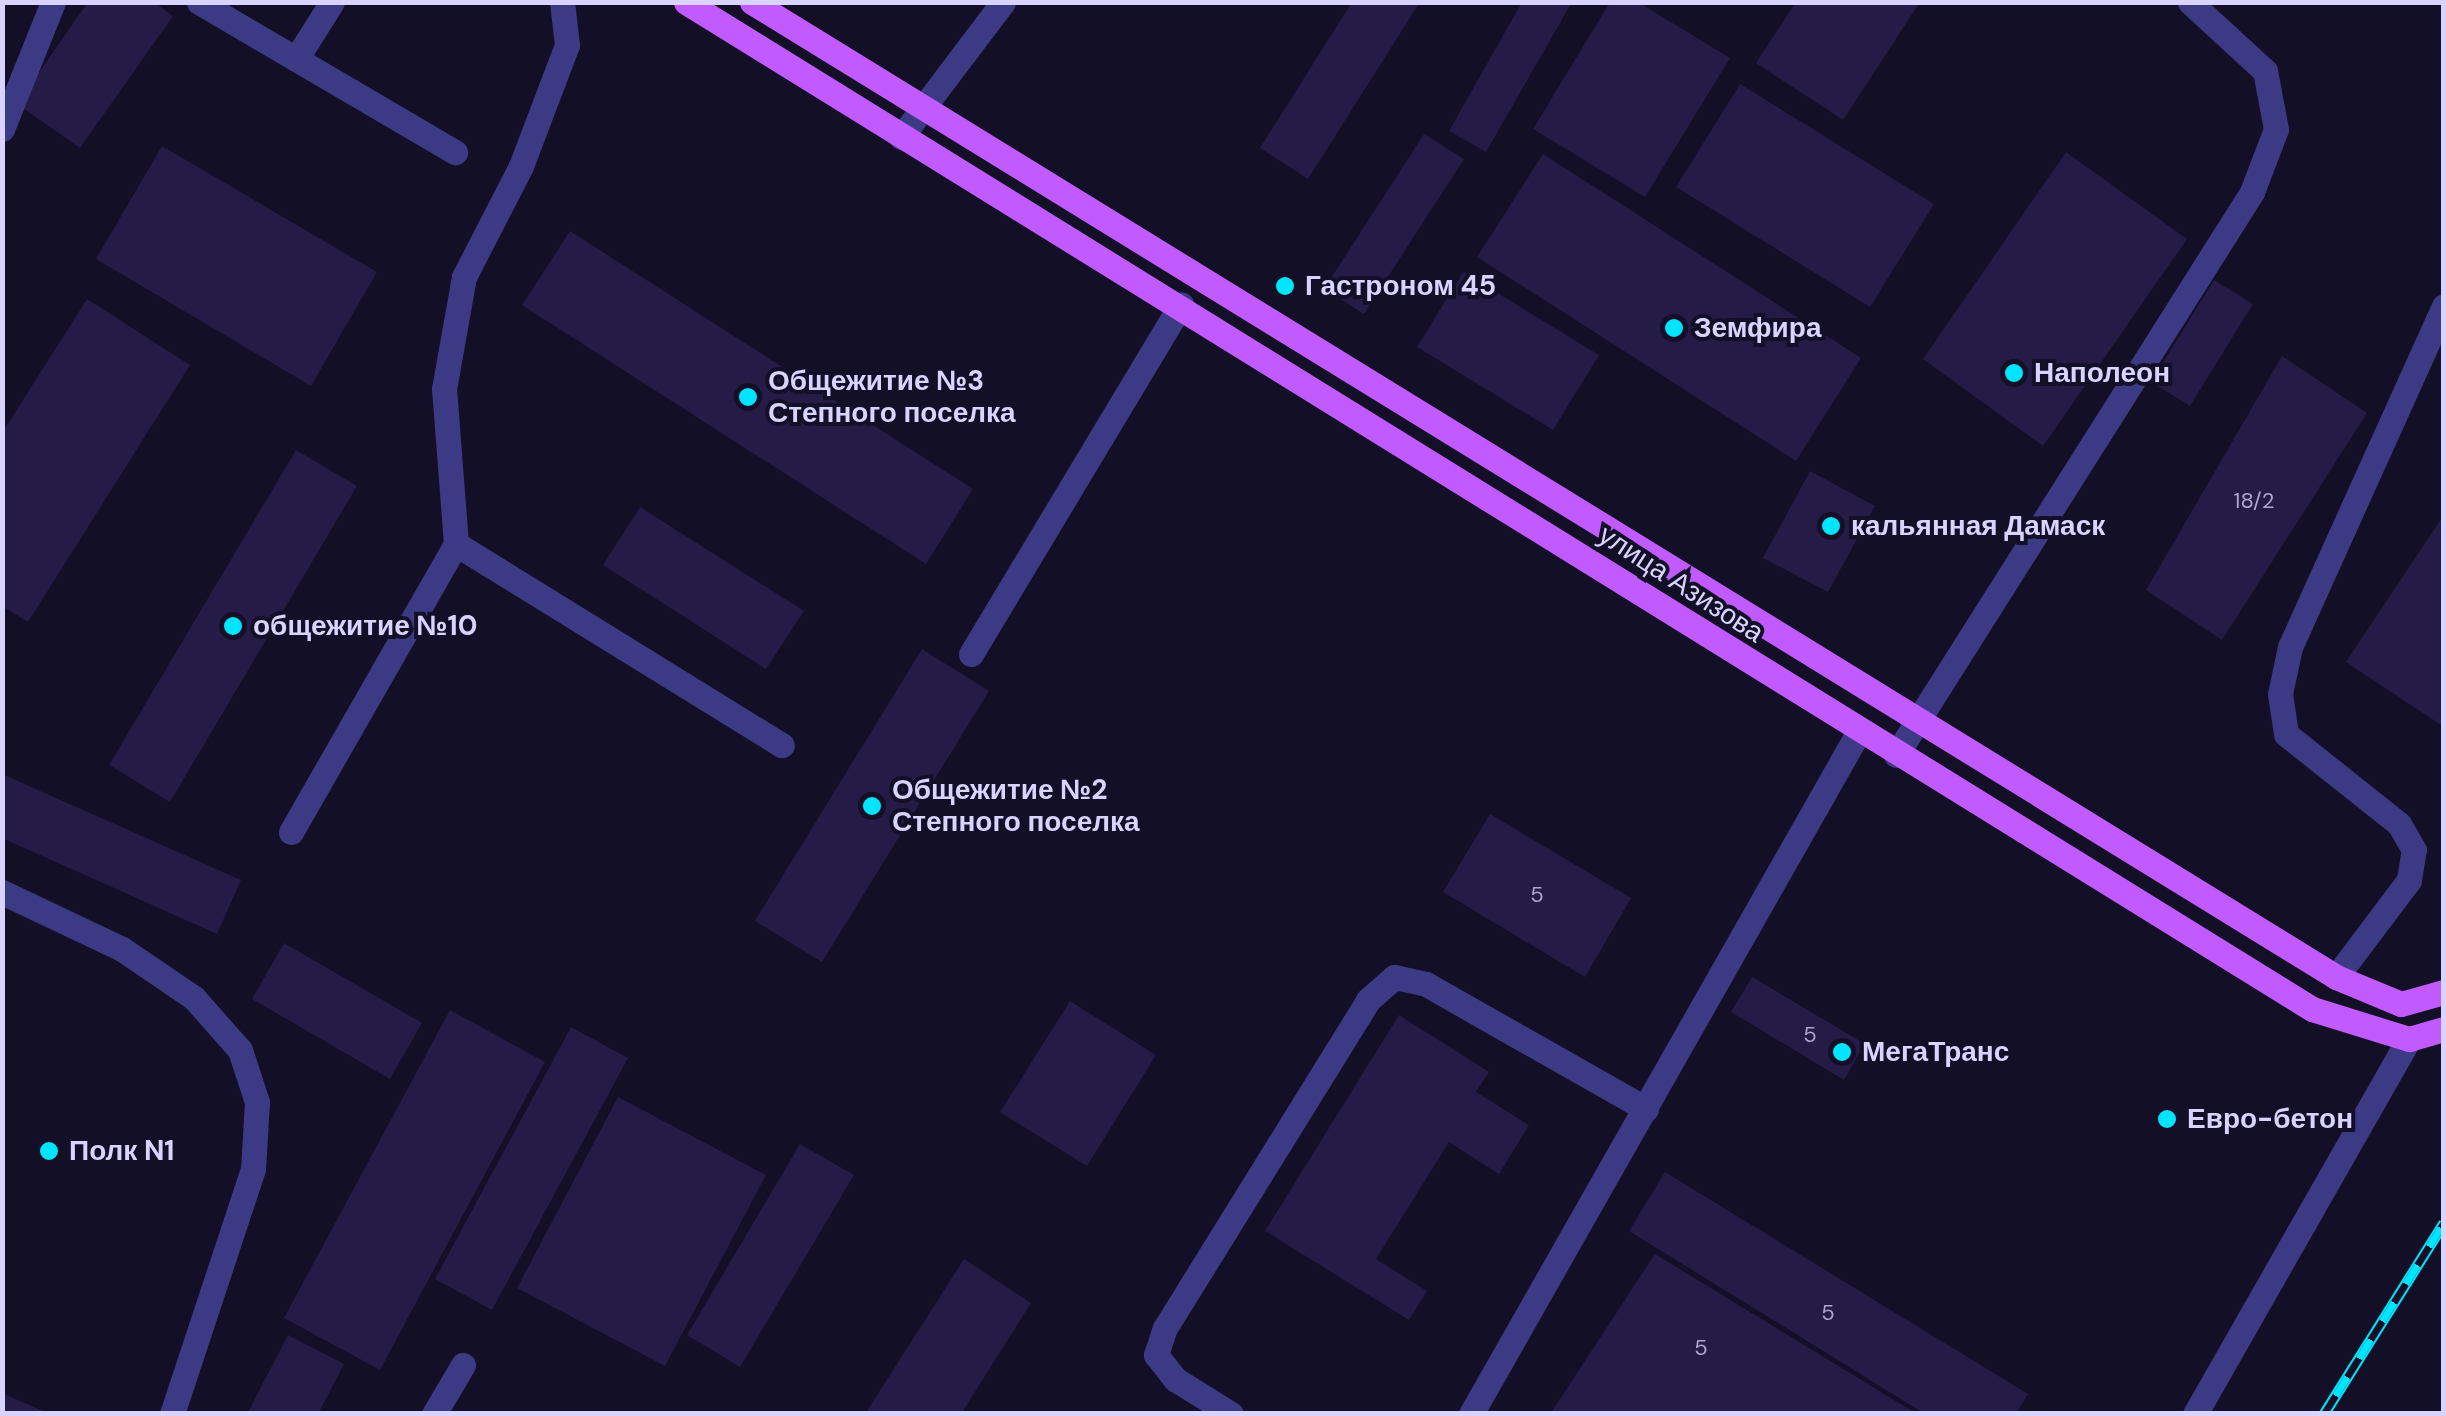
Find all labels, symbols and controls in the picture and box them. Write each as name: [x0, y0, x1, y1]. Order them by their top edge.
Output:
place label: Гастроном 45: [1305, 269, 1496, 303]
marker: Гастроном 45: [1274, 275, 1296, 297]
place label: Земфира: [1694, 311, 1821, 345]
marker: Земфира: [1663, 317, 1685, 339]
place label: Наполеон: [2034, 356, 2170, 390]
marker: Наполеон: [2003, 362, 2025, 384]
place label: Общежитие №3 Степного поселка: [768, 364, 1016, 430]
marker: Общежитие №3 Степного поселка: [737, 386, 759, 408]
house number: 18/2: [2234, 488, 2274, 514]
place label: кальянная Дамаск: [1851, 509, 2105, 543]
marker: кальянная Дамаск: [1820, 515, 1842, 537]
street label: улица Азизова: [1592, 518, 1770, 650]
place label: общежитие №10: [253, 609, 477, 643]
marker: общежитие №10: [222, 615, 244, 637]
place label: Общежитие №2 Степного поселка: [892, 773, 1140, 839]
marker: Общежитие №2 Степного поселка: [861, 795, 883, 817]
house number: 5: [1530, 882, 1544, 908]
house number: 5: [1803, 1022, 1817, 1048]
place label: МегаТранс: [1862, 1035, 2009, 1069]
marker: МегаТранс: [1831, 1041, 1853, 1063]
place label: Евро-бетон: [2187, 1102, 2353, 1136]
marker: Евро-бетон: [2156, 1108, 2178, 1130]
place label: Полк N1: [69, 1134, 175, 1168]
marker: Полк N1: [38, 1140, 60, 1162]
house number: 5: [1821, 1300, 1835, 1326]
house number: 5: [1694, 1335, 1708, 1361]

